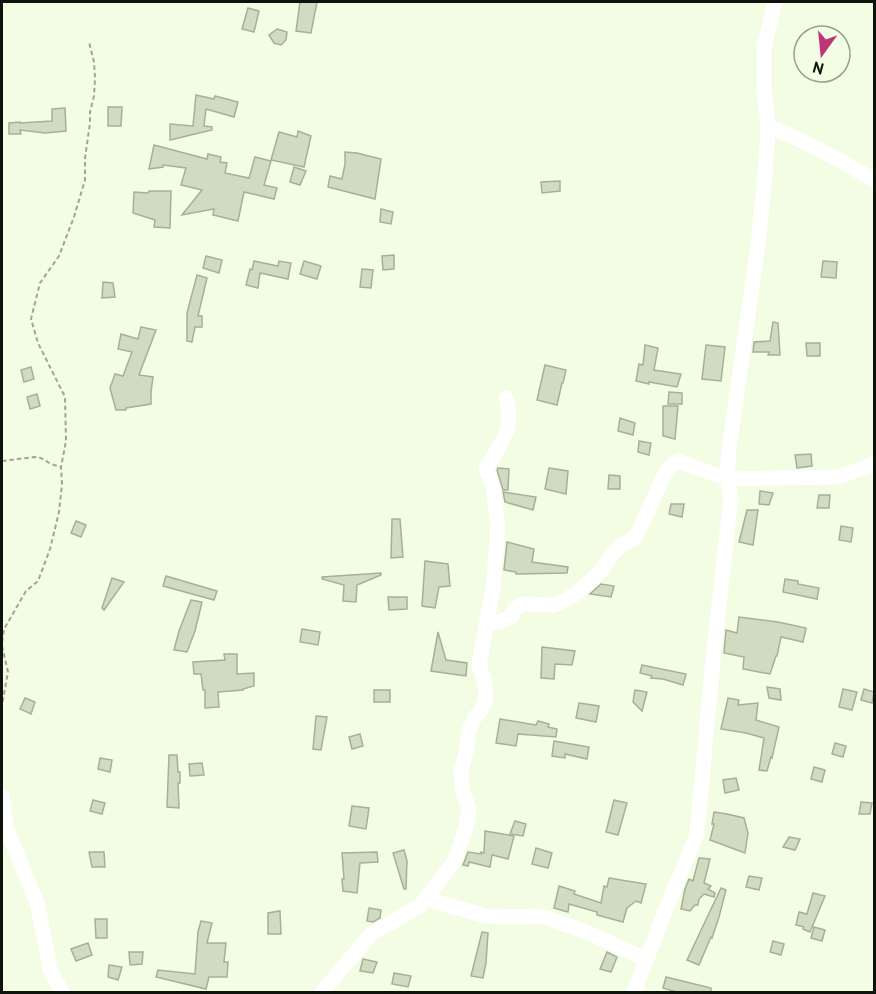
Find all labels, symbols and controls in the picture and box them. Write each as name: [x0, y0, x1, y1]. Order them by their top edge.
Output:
north arrow: [792, 24, 852, 84]
text: N: [810, 57, 826, 80]

